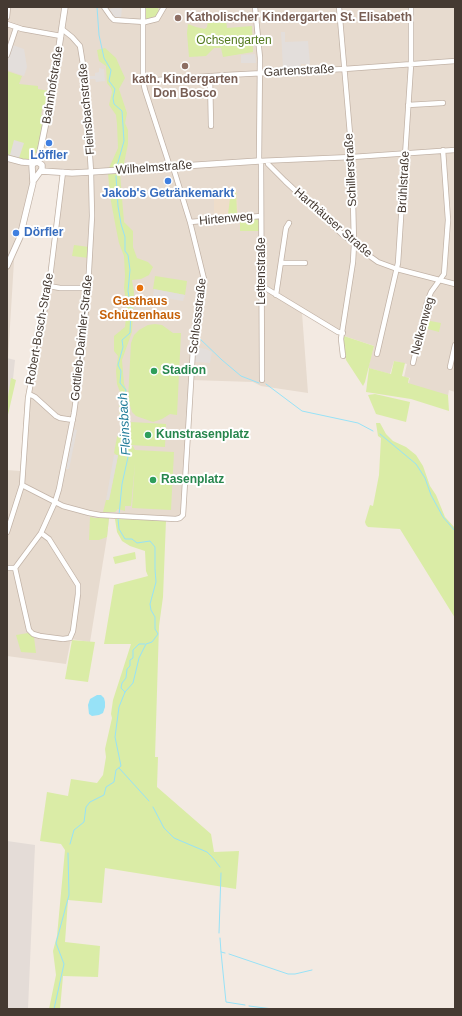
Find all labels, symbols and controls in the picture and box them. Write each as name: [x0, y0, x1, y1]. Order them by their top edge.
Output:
place label: Katholischer Kindergarten St. Elisabeth: [186, 11, 412, 25]
marker: Katholischer Kindergarten St. Elisabeth: [173, 13, 183, 23]
park label: Ochsengarten: [196, 34, 272, 48]
street label: Bahnhofstraße: [40, 45, 66, 125]
marker: kath. Kindergarten Don Bosco: [180, 61, 190, 71]
street label: Gartenstraße: [263, 62, 335, 80]
street label: Fleinsbachstraße: [76, 63, 98, 155]
place label: kath. Kindergarten Don Bosco: [132, 73, 238, 101]
street label: Schillerstraße: [342, 133, 360, 207]
marker: Löffler: [44, 138, 54, 148]
place label: Löffler: [30, 149, 68, 163]
street label: Brühlstraße: [395, 151, 413, 213]
street label: Wilhelmstraße: [115, 158, 193, 178]
marker: Jakob's Getränkemarkt: [163, 176, 173, 186]
street label: Harthäuser Straße: [291, 185, 375, 261]
place label: Jakob's Getränkemarkt: [102, 187, 234, 201]
street label: Hirtenweg: [198, 209, 254, 229]
place label: Dörfler: [24, 226, 63, 240]
marker: Dörfler: [11, 228, 21, 238]
street label: Lettenstraße: [255, 237, 269, 305]
street label: Robert-Bosch-Straße: [23, 272, 57, 386]
street label: Gottlieb-Daimler-Straße: [68, 274, 96, 402]
street label: Schlossstraße: [186, 277, 210, 355]
marker: Gasthaus Schützenhaus: [135, 283, 145, 293]
place label: Gasthaus Schützenhaus: [99, 295, 181, 323]
street label: Nelkenweg: [408, 295, 438, 357]
place label: Stadion: [162, 364, 206, 378]
marker: Stadion: [149, 366, 159, 376]
water label: Fleinsbach: [116, 392, 134, 456]
place label: Kunstrasenplatz: [156, 428, 249, 442]
marker: Kunstrasenplatz: [143, 430, 153, 440]
place label: Rasenplatz: [161, 473, 224, 487]
marker: Rasenplatz: [148, 475, 158, 485]

